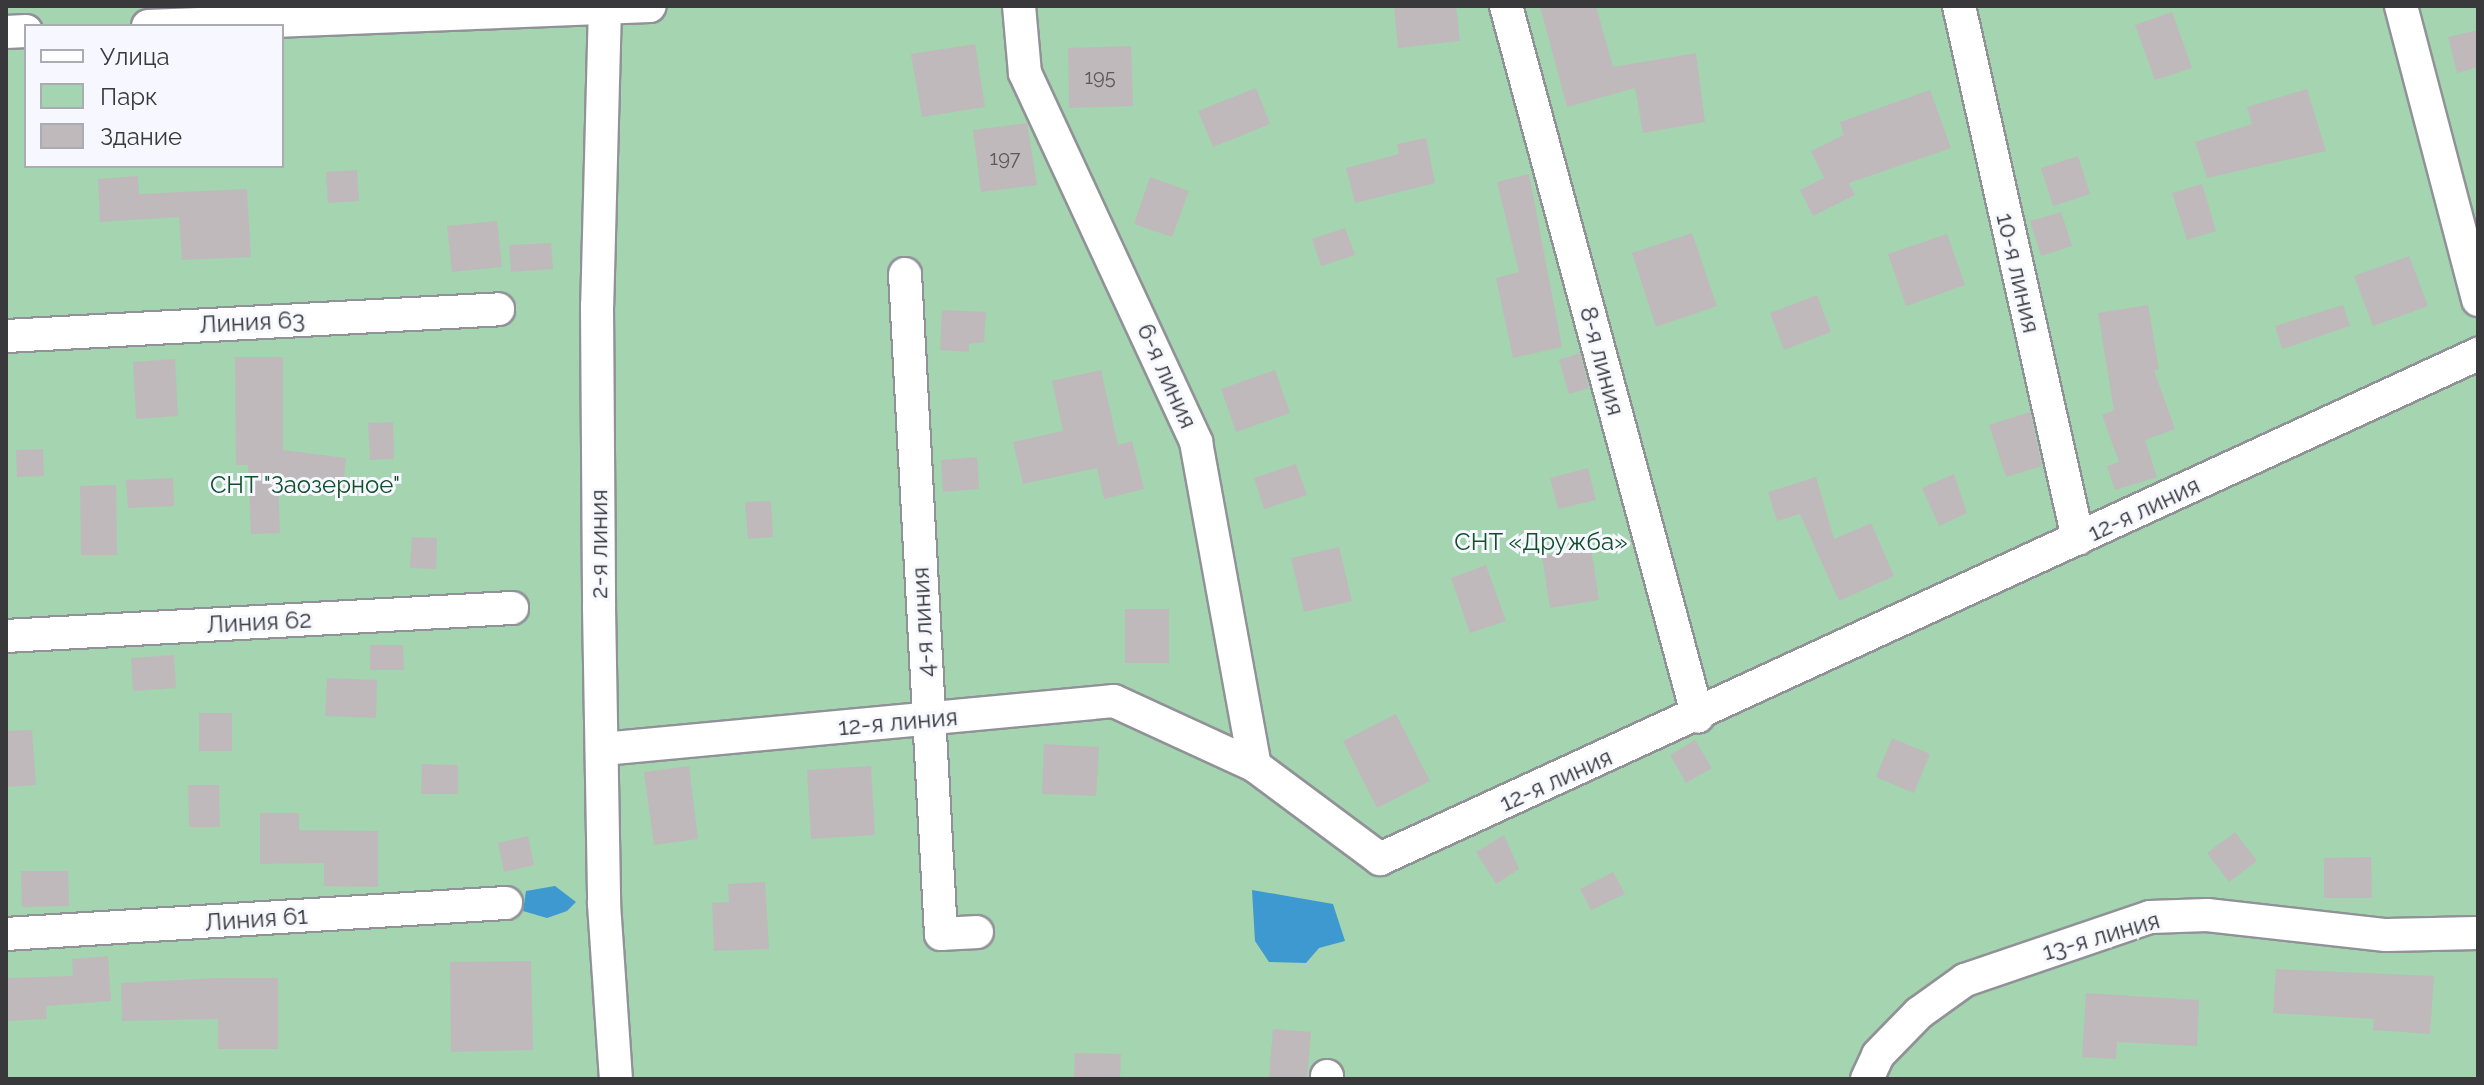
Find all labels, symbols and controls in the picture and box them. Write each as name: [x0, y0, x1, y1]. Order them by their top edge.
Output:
legend: [24, 24, 284, 168]
text: Улица: [100, 42, 170, 71]
house number: 195: [1084, 65, 1116, 89]
text: Парк: [100, 82, 158, 111]
text: Здание: [100, 122, 182, 151]
house number: 197: [990, 146, 1020, 170]
street label: 10-я линия: [1990, 210, 2046, 336]
street label: 8-я линия: [1574, 303, 1630, 419]
street label: Линия 63: [198, 305, 306, 339]
street label: 6-я линия: [1131, 319, 1203, 433]
park label: СНТ "Заозерное": [209, 471, 401, 499]
street label: 12-я линия: [2084, 471, 2204, 547]
street label: 2-я линия: [585, 489, 613, 599]
park label: СНТ «Дружба»: [1454, 528, 1628, 556]
street label: 4-я линия: [906, 566, 940, 678]
street label: Линия 62: [206, 605, 312, 639]
street label: 12-я линия: [837, 702, 959, 742]
street label: 12-я линия: [1495, 742, 1617, 818]
street label: Линия 61: [203, 901, 309, 937]
street label: 13-я линия: [2039, 906, 2163, 966]

